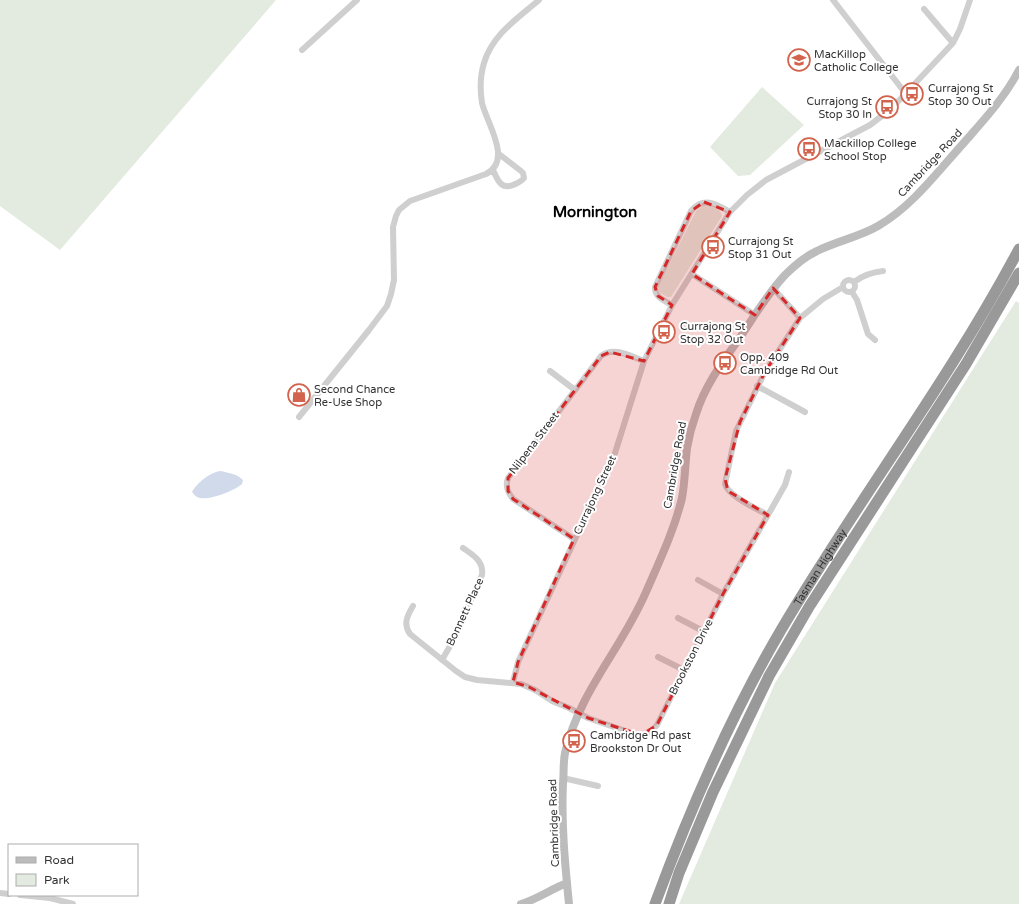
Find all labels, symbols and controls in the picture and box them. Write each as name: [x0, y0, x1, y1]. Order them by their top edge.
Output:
school or university icon: MacKillop Catholic College: [786, 47, 812, 73]
place label: MacKillop Catholic College: [814, 48, 899, 74]
bus stop icon: Currajong St Stop 30 Out: [899, 81, 925, 107]
place label: Currajong St Stop 30 Out: [928, 82, 994, 108]
bus stop icon: Currajong St Stop 30 In: [874, 94, 900, 120]
place label: Currajong St Stop 30 In: [806, 95, 872, 121]
street label: Cambridge Road: [895, 126, 965, 200]
bus stop icon: Mackillop College School Stop: [796, 136, 822, 162]
place label: Mackillop College School Stop: [824, 137, 916, 163]
district label: Mornington: [553, 203, 637, 222]
bus stop icon: Currajong St Stop 31 Out: [700, 234, 726, 260]
place label: Currajong St Stop 31 Out: [728, 235, 794, 261]
bus stop icon: Currajong St Stop 32 Out: [651, 319, 677, 345]
place label: Currajong St Stop 32 Out: [680, 320, 746, 346]
bus stop icon: Opp. 409 Cambridge Rd Out: [712, 350, 738, 376]
place label: Opp. 409 Cambridge Rd Out: [740, 351, 838, 377]
shop icon: Second Chance Re-Use Shop: [286, 382, 312, 408]
place label: Second Chance Re-Use Shop: [314, 383, 395, 409]
street label: Nilpena Street: [506, 409, 562, 477]
street label: Cambridge Road: [661, 420, 689, 510]
street label: Currajong Street: [571, 453, 619, 537]
street label: Tasman Highway: [791, 526, 849, 608]
street label: Bonnett Place: [444, 576, 486, 648]
street label: Brookston Drive: [666, 617, 716, 697]
bus stop icon: Cambridge Rd past Brookston Dr Out: [561, 728, 587, 754]
place label: Cambridge Rd past Brookston Dr Out: [590, 729, 691, 755]
street label: Cambridge Road: [546, 779, 562, 867]
legend: [8, 844, 138, 896]
text: Road: [44, 853, 74, 867]
text: Park: [44, 873, 70, 887]

